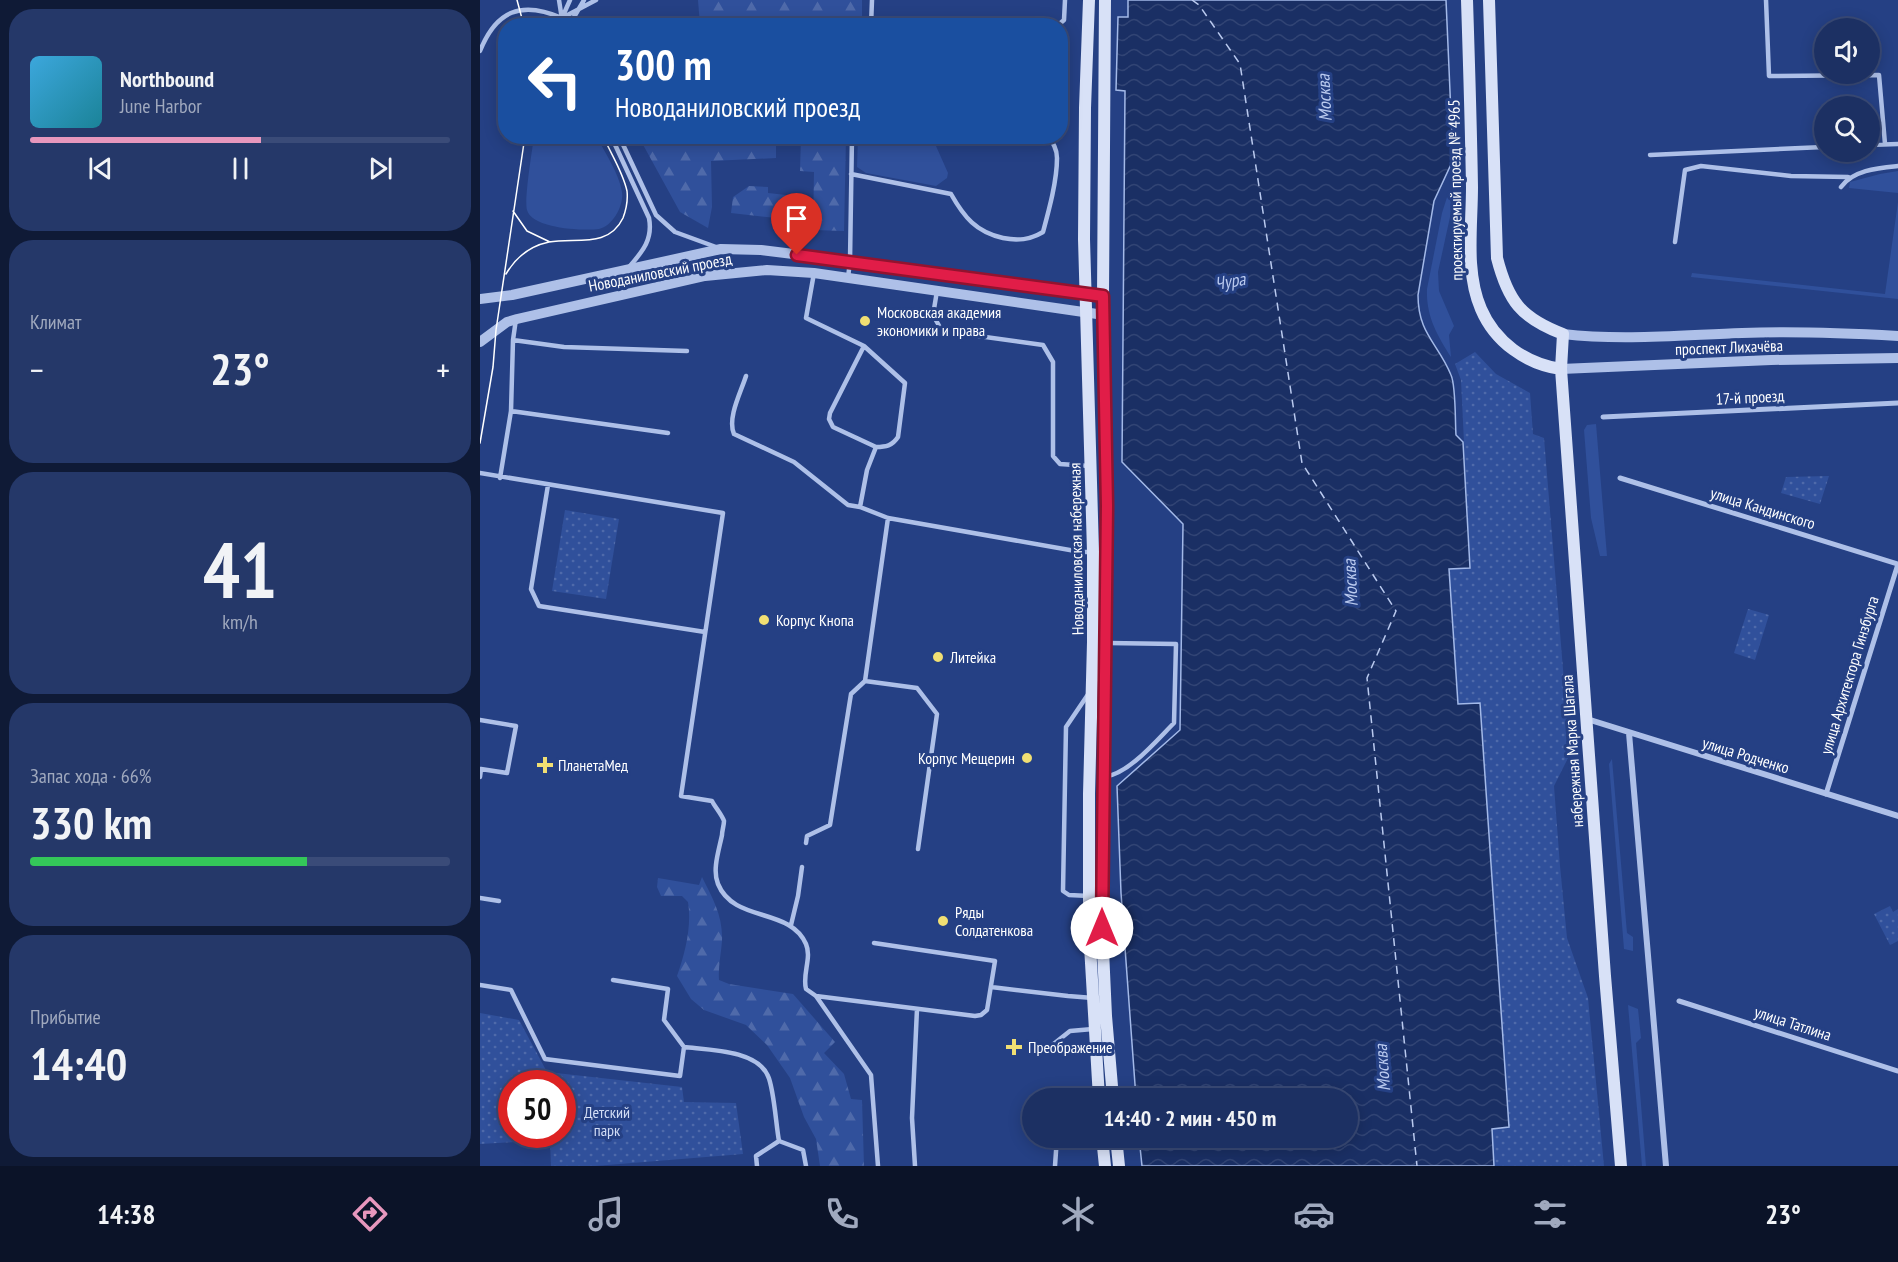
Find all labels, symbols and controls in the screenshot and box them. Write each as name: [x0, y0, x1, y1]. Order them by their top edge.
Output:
map controls: [1814, 18, 1880, 162]
button: sound: [1814, 18, 1880, 84]
text: 300 m: [615, 37, 712, 92]
icon: left: [516, 42, 594, 120]
text: Northbound: [120, 65, 214, 93]
water label: Москва: [1311, 73, 1337, 122]
text: Новоданиловский проезд: [615, 90, 860, 124]
text: June Harbor: [120, 93, 202, 119]
button: search: [1814, 96, 1880, 162]
street label: проектируемый проезд № 4965: [1443, 99, 1467, 281]
icon: previous: [84, 152, 117, 185]
icon: pause: [224, 152, 257, 185]
icon: next: [364, 152, 397, 185]
pin: [771, 193, 822, 255]
icon: arrive: [780, 202, 813, 235]
street label: Новоданиловский проезд: [587, 248, 733, 296]
water label: Чура: [1213, 267, 1248, 295]
place label: Московская академия экономики и права: [877, 302, 1001, 340]
text: Климат: [30, 309, 81, 335]
marker: Московская академия экономики и права: [858, 314, 872, 328]
street label: проспект Лихачёва: [1675, 335, 1783, 359]
text: 23°: [210, 339, 270, 397]
text: −: [30, 348, 44, 391]
text: +: [436, 348, 450, 391]
street label: 17-й проезд: [1715, 385, 1785, 409]
street label: Новоданиловская набережная: [1064, 463, 1088, 635]
street label: улица Кандинского: [1708, 483, 1818, 533]
text: 41: [203, 519, 277, 620]
water label: Москва: [1337, 558, 1363, 607]
street label: улица Архитектора Гинзбурга: [1815, 593, 1883, 757]
text: km/h: [222, 609, 258, 635]
place label: Корпус Кнопа: [776, 610, 854, 630]
marker: Корпус Кнопа: [757, 613, 771, 627]
place label: Литейка: [949, 647, 996, 667]
marker: Литейка: [931, 650, 945, 664]
street label: набережная Марка Шагала: [1557, 674, 1587, 828]
street label: улица Родченко: [1700, 732, 1792, 778]
place label: Корпус Мещерин: [918, 748, 1015, 768]
marker: Корпус Мещерин: [1020, 751, 1034, 765]
place label: ПланетаМед: [558, 755, 628, 775]
marker: ПланетаМед: [536, 756, 554, 774]
text: Запас хода · 66%: [30, 763, 151, 789]
text: 330 km: [30, 793, 152, 851]
position arrow: [1070, 896, 1134, 960]
place label: Ряды Солдатенкова: [955, 902, 1033, 940]
marker: Ряды Солдатенкова: [936, 914, 950, 928]
street label: улица Татлина: [1752, 1001, 1834, 1045]
text: Прибытие: [30, 1004, 101, 1030]
text: 14:40: [30, 1034, 127, 1092]
place label: Преображение: [1028, 1037, 1113, 1057]
marker: Преображение: [1005, 1038, 1023, 1056]
water label: Москва: [1369, 1043, 1395, 1092]
speed limit sign: 50: [498, 1070, 576, 1148]
park label: Детский парк: [584, 1102, 630, 1140]
text: 14:40 · 2 мин · 450 m: [1104, 1104, 1276, 1132]
icon: directions: [349, 1193, 391, 1235]
icon: music: [585, 1193, 627, 1235]
icon: phone: [821, 1193, 863, 1235]
icon: climate: [1057, 1193, 1099, 1235]
icon: car: [1293, 1193, 1335, 1235]
icon: filters: [1529, 1193, 1571, 1235]
text: 14:38: [97, 1197, 155, 1231]
text: 23°: [1765, 1197, 1801, 1231]

